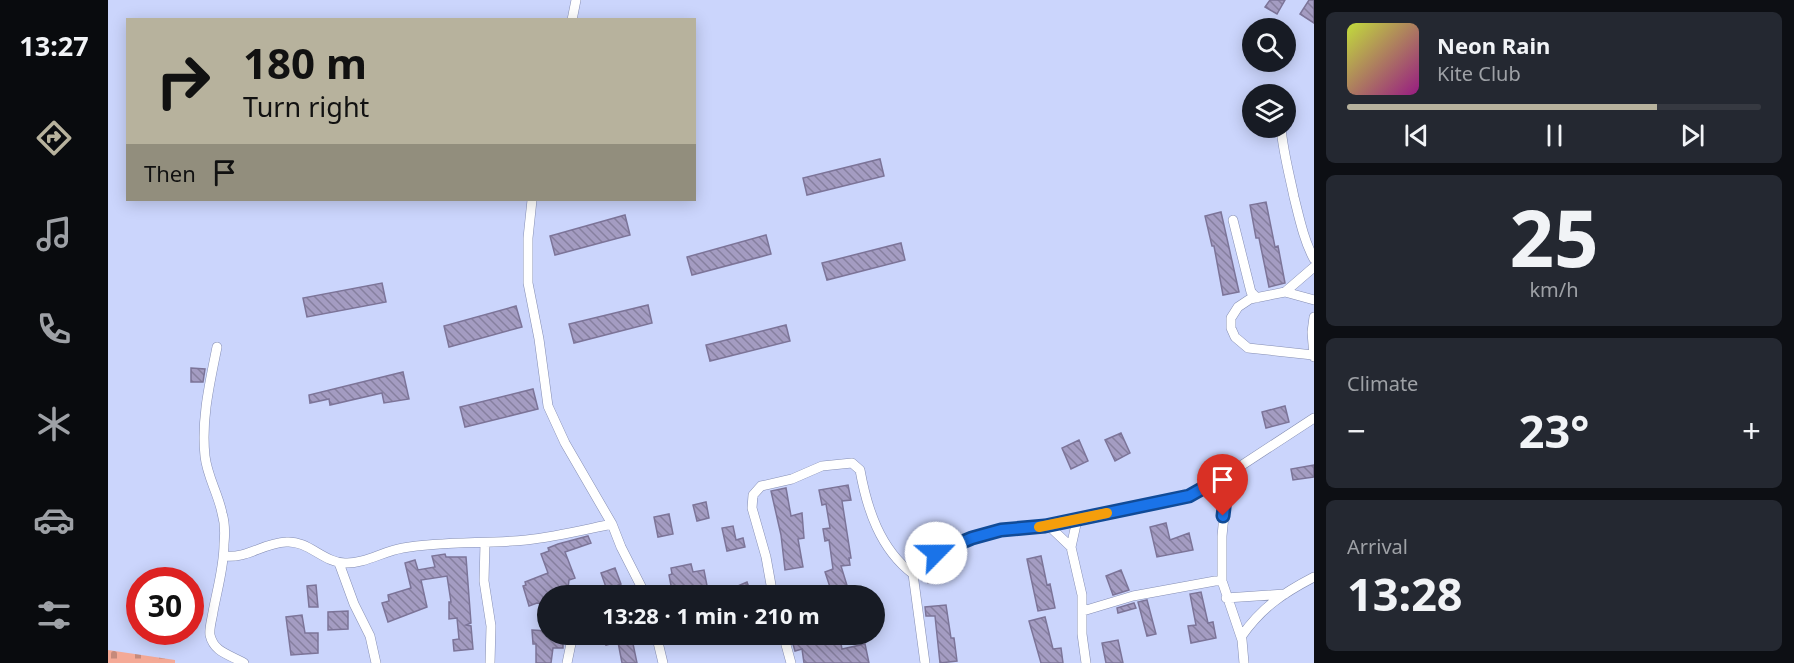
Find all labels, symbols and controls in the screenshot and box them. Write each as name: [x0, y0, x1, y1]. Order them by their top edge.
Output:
map controls: [1242, 18, 1296, 138]
button: search: [1242, 18, 1296, 72]
text: 13:27: [19, 27, 89, 64]
text: Neon Rain: [1437, 30, 1550, 60]
text: 180 m: [243, 34, 367, 91]
icon: right: [144, 42, 222, 120]
text: Kite Club: [1437, 60, 1521, 87]
button: layers: [1242, 84, 1296, 138]
text: Turn right: [243, 88, 369, 125]
icon: directions: [33, 117, 75, 159]
icon: previous: [1400, 119, 1433, 152]
icon: pause: [1538, 119, 1571, 152]
icon: next: [1676, 119, 1709, 152]
icon: arrive: [208, 156, 241, 189]
text: Then: [144, 158, 196, 188]
text: 25: [1509, 184, 1599, 290]
icon: music: [33, 213, 75, 255]
text: km/h: [1529, 276, 1579, 303]
icon: phone: [33, 308, 75, 350]
text: Climate: [1347, 370, 1418, 397]
text: 23°: [1519, 400, 1589, 461]
icon: climate: [33, 403, 75, 445]
text: −: [1347, 408, 1366, 453]
text: +: [1742, 408, 1761, 453]
pin: [1197, 454, 1248, 516]
icon: arrive: [1206, 463, 1239, 496]
icon: car: [33, 499, 75, 541]
position arrow: [904, 521, 968, 585]
text: Arrival: [1347, 533, 1408, 560]
text: 13:28: [1347, 563, 1463, 624]
speed limit sign: 30: [126, 567, 204, 645]
icon: filters: [33, 594, 75, 636]
text: 13:28 · 1 min · 210 m: [602, 600, 820, 630]

